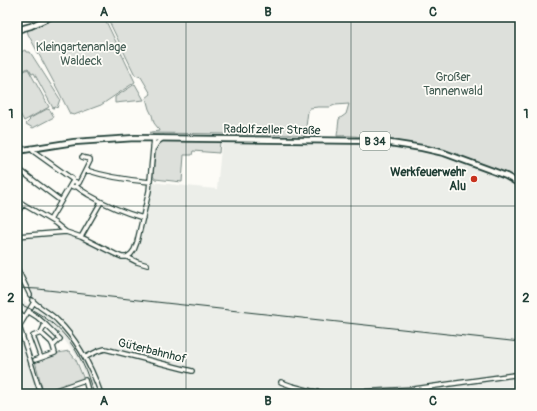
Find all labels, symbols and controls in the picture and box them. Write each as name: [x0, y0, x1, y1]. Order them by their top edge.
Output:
text: A: [100, 4, 109, 20]
text: B: [264, 4, 272, 20]
text: C: [429, 4, 437, 20]
park label: Kleingartenanlage Waldeck: [36, 40, 126, 69]
park label: Großer Tannenwald: [423, 70, 483, 99]
text: 1: [8, 106, 14, 122]
text: 1: [523, 106, 529, 122]
street label: Radolfzeller Straße: [223, 122, 321, 138]
road number: B 34: [360, 132, 390, 150]
place label: Werkfeuerwehr Alu: [390, 165, 467, 194]
marker: Werkfeuerwehr Alu: [469, 174, 479, 184]
text: 2: [7, 290, 15, 306]
text: 2: [522, 290, 530, 306]
street label: Güterbahnhof: [116, 335, 188, 367]
text: A: [100, 393, 109, 409]
text: B: [264, 393, 272, 409]
text: C: [429, 393, 437, 409]

